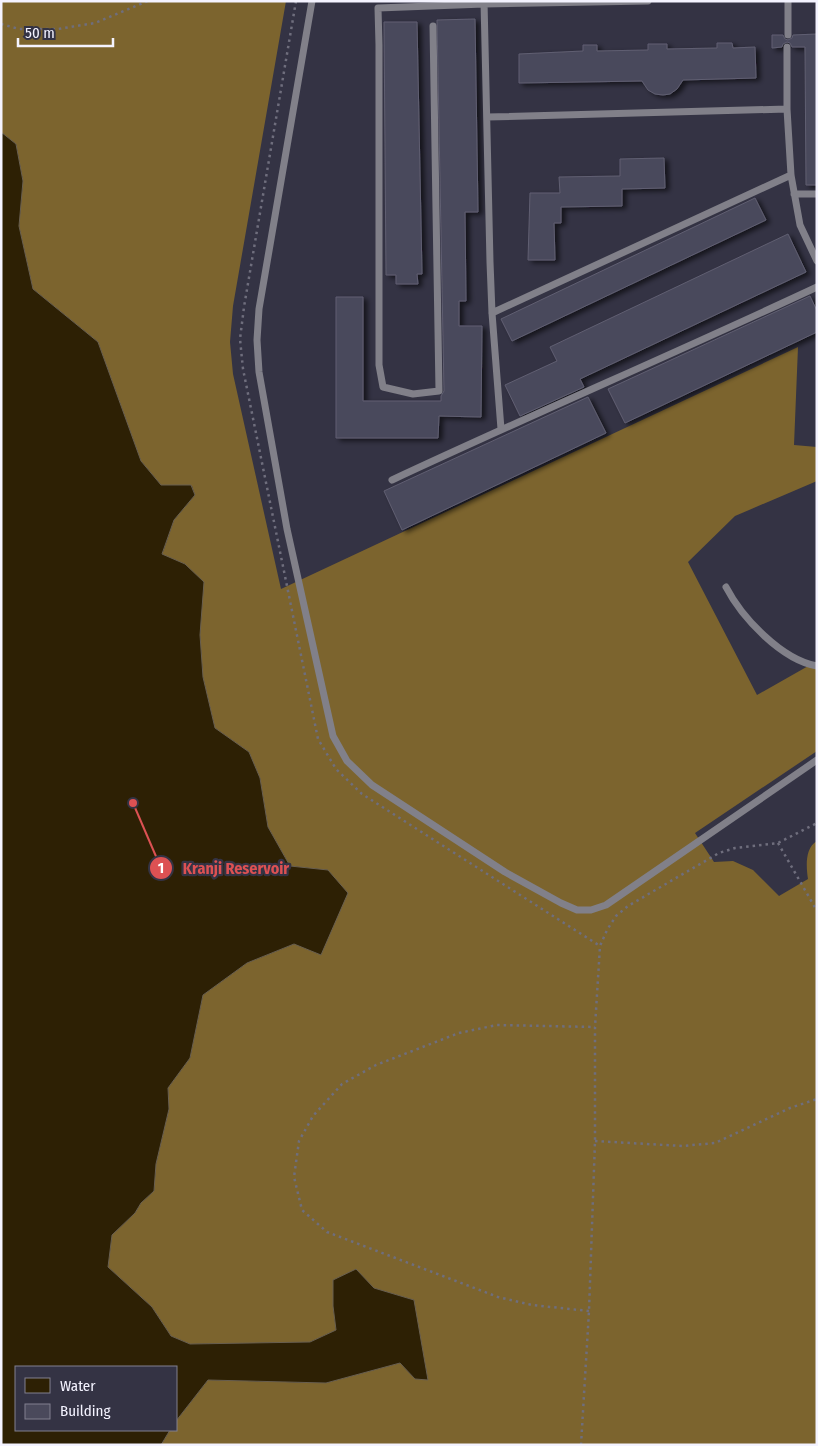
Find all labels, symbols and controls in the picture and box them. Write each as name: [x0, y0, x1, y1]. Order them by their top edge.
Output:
scale bar: [18, 15, 112, 47]
text: 50 m: [25, 24, 55, 42]
callout: Kranji Reservoir: [148, 852, 299, 883]
text: 1: [158, 859, 164, 877]
text: Kranji Reservoir: [183, 859, 289, 878]
legend: [15, 1366, 178, 1431]
text: Water: [60, 1377, 96, 1395]
text: Building: [60, 1402, 111, 1420]

